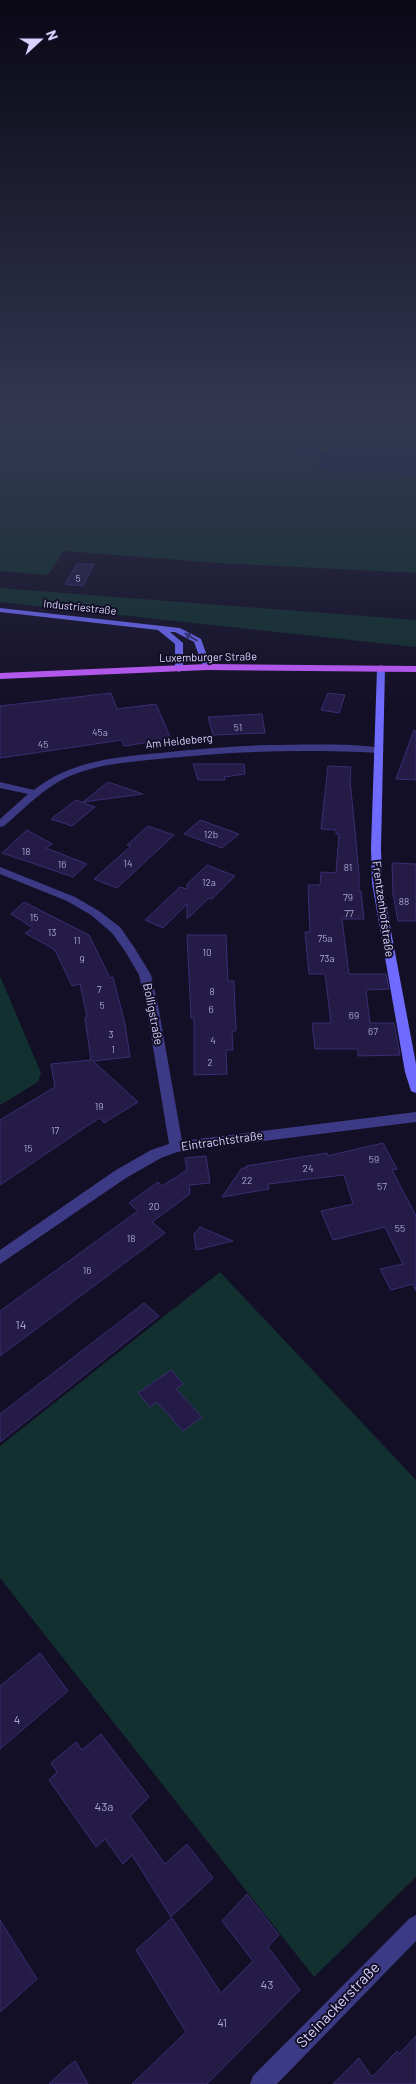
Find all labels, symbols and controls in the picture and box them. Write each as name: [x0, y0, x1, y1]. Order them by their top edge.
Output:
north arrow: [15, 15, 65, 65]
text: N: [43, 28, 62, 43]
house number: 5: [75, 572, 81, 584]
street label: Industriestraße: [43, 596, 117, 617]
one-way arrow: [184, 632, 198, 641]
street label: Luxemburger Straße: [159, 649, 257, 664]
house number: 51: [234, 721, 242, 733]
house number: 45a: [92, 726, 108, 738]
street label: Am Heideberg: [145, 731, 213, 750]
house number: 45: [38, 738, 48, 750]
house number: 12b: [204, 828, 218, 840]
house number: 18: [22, 845, 30, 857]
house number: 14: [123, 857, 133, 869]
house number: 16: [58, 858, 66, 870]
street label: Frentzenhofstraße: [370, 860, 398, 958]
house number: 81: [344, 861, 352, 873]
house number: 12a: [202, 876, 216, 888]
house number: 79: [343, 891, 353, 903]
house number: 88: [399, 895, 409, 907]
house number: 77: [344, 907, 354, 919]
house number: 15: [30, 911, 38, 923]
house number: 13: [48, 926, 56, 938]
house number: 75a: [318, 932, 332, 944]
house number: 11: [73, 934, 81, 946]
house number: 10: [202, 946, 212, 958]
house number: 73a: [320, 952, 335, 964]
house number: 9: [79, 953, 85, 965]
street label: Bolligstraße: [141, 982, 167, 1046]
house number: 7: [97, 983, 102, 995]
house number: 8: [209, 985, 215, 997]
house number: 5: [99, 999, 105, 1011]
house number: 6: [208, 1003, 214, 1015]
house number: 69: [349, 1009, 359, 1021]
house number: 67: [368, 1025, 378, 1037]
house number: 3: [108, 1028, 114, 1040]
house number: 4: [210, 1034, 216, 1046]
house number: 1: [111, 1043, 115, 1055]
house number: 2: [207, 1056, 213, 1068]
house number: 19: [95, 1100, 103, 1112]
house number: 17: [51, 1124, 59, 1136]
street label: Eintrachtstraße: [180, 1127, 264, 1153]
house number: 15: [24, 1142, 32, 1154]
house number: 59: [369, 1153, 379, 1165]
house number: 24: [303, 1162, 313, 1174]
house number: 22: [242, 1174, 252, 1186]
house number: 57: [377, 1180, 387, 1192]
house number: 20: [148, 1200, 160, 1212]
house number: 55: [395, 1222, 405, 1234]
house number: 18: [127, 1232, 135, 1244]
house number: 16: [83, 1264, 91, 1276]
house number: 14: [16, 1317, 26, 1331]
house number: 4: [14, 1712, 20, 1726]
house number: 43a: [95, 1799, 113, 1813]
street label: Steinackerstraße: [292, 1958, 383, 2051]
house number: 43: [261, 1977, 273, 1991]
house number: 41: [217, 2015, 227, 2029]

